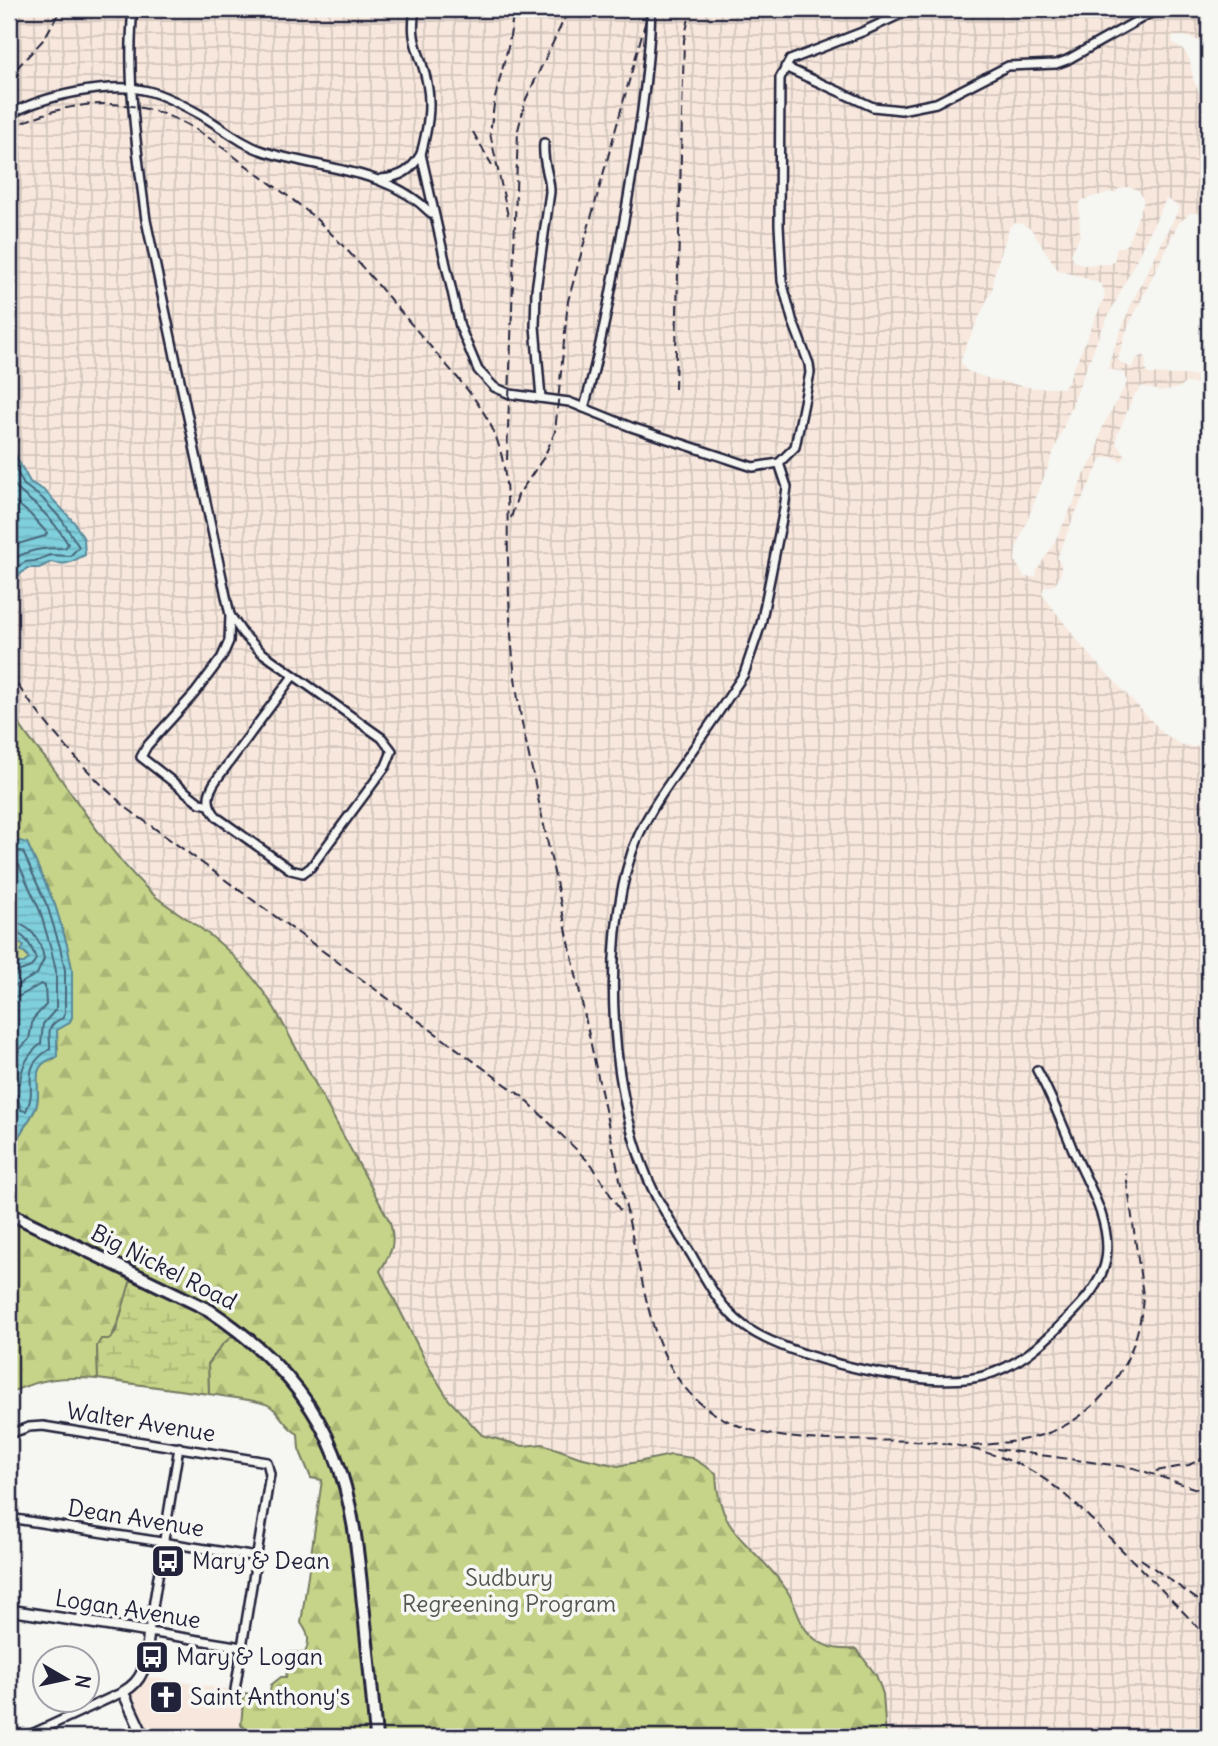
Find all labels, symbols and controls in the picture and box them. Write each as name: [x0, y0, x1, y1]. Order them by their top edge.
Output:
street label: Big Nickel Road: [87, 1217, 242, 1316]
street label: Walter Avenue: [65, 1395, 218, 1448]
street label: Dean Avenue: [66, 1492, 206, 1543]
bus stop icon: Mary & Dean: [149, 1542, 187, 1580]
place label: Mary & Dean: [192, 1546, 330, 1575]
park label: Sudbury Regreening Program: [402, 1563, 616, 1618]
street label: Logan Avenue: [53, 1583, 203, 1634]
bus stop icon: Mary & Logan: [133, 1638, 171, 1676]
place label: Mary & Logan: [176, 1642, 323, 1671]
north arrow: [32, 1644, 102, 1714]
text: N: [70, 1673, 96, 1690]
church icon: Saint Anthony's: [147, 1678, 185, 1716]
place label: Saint Anthony's: [190, 1682, 350, 1711]

